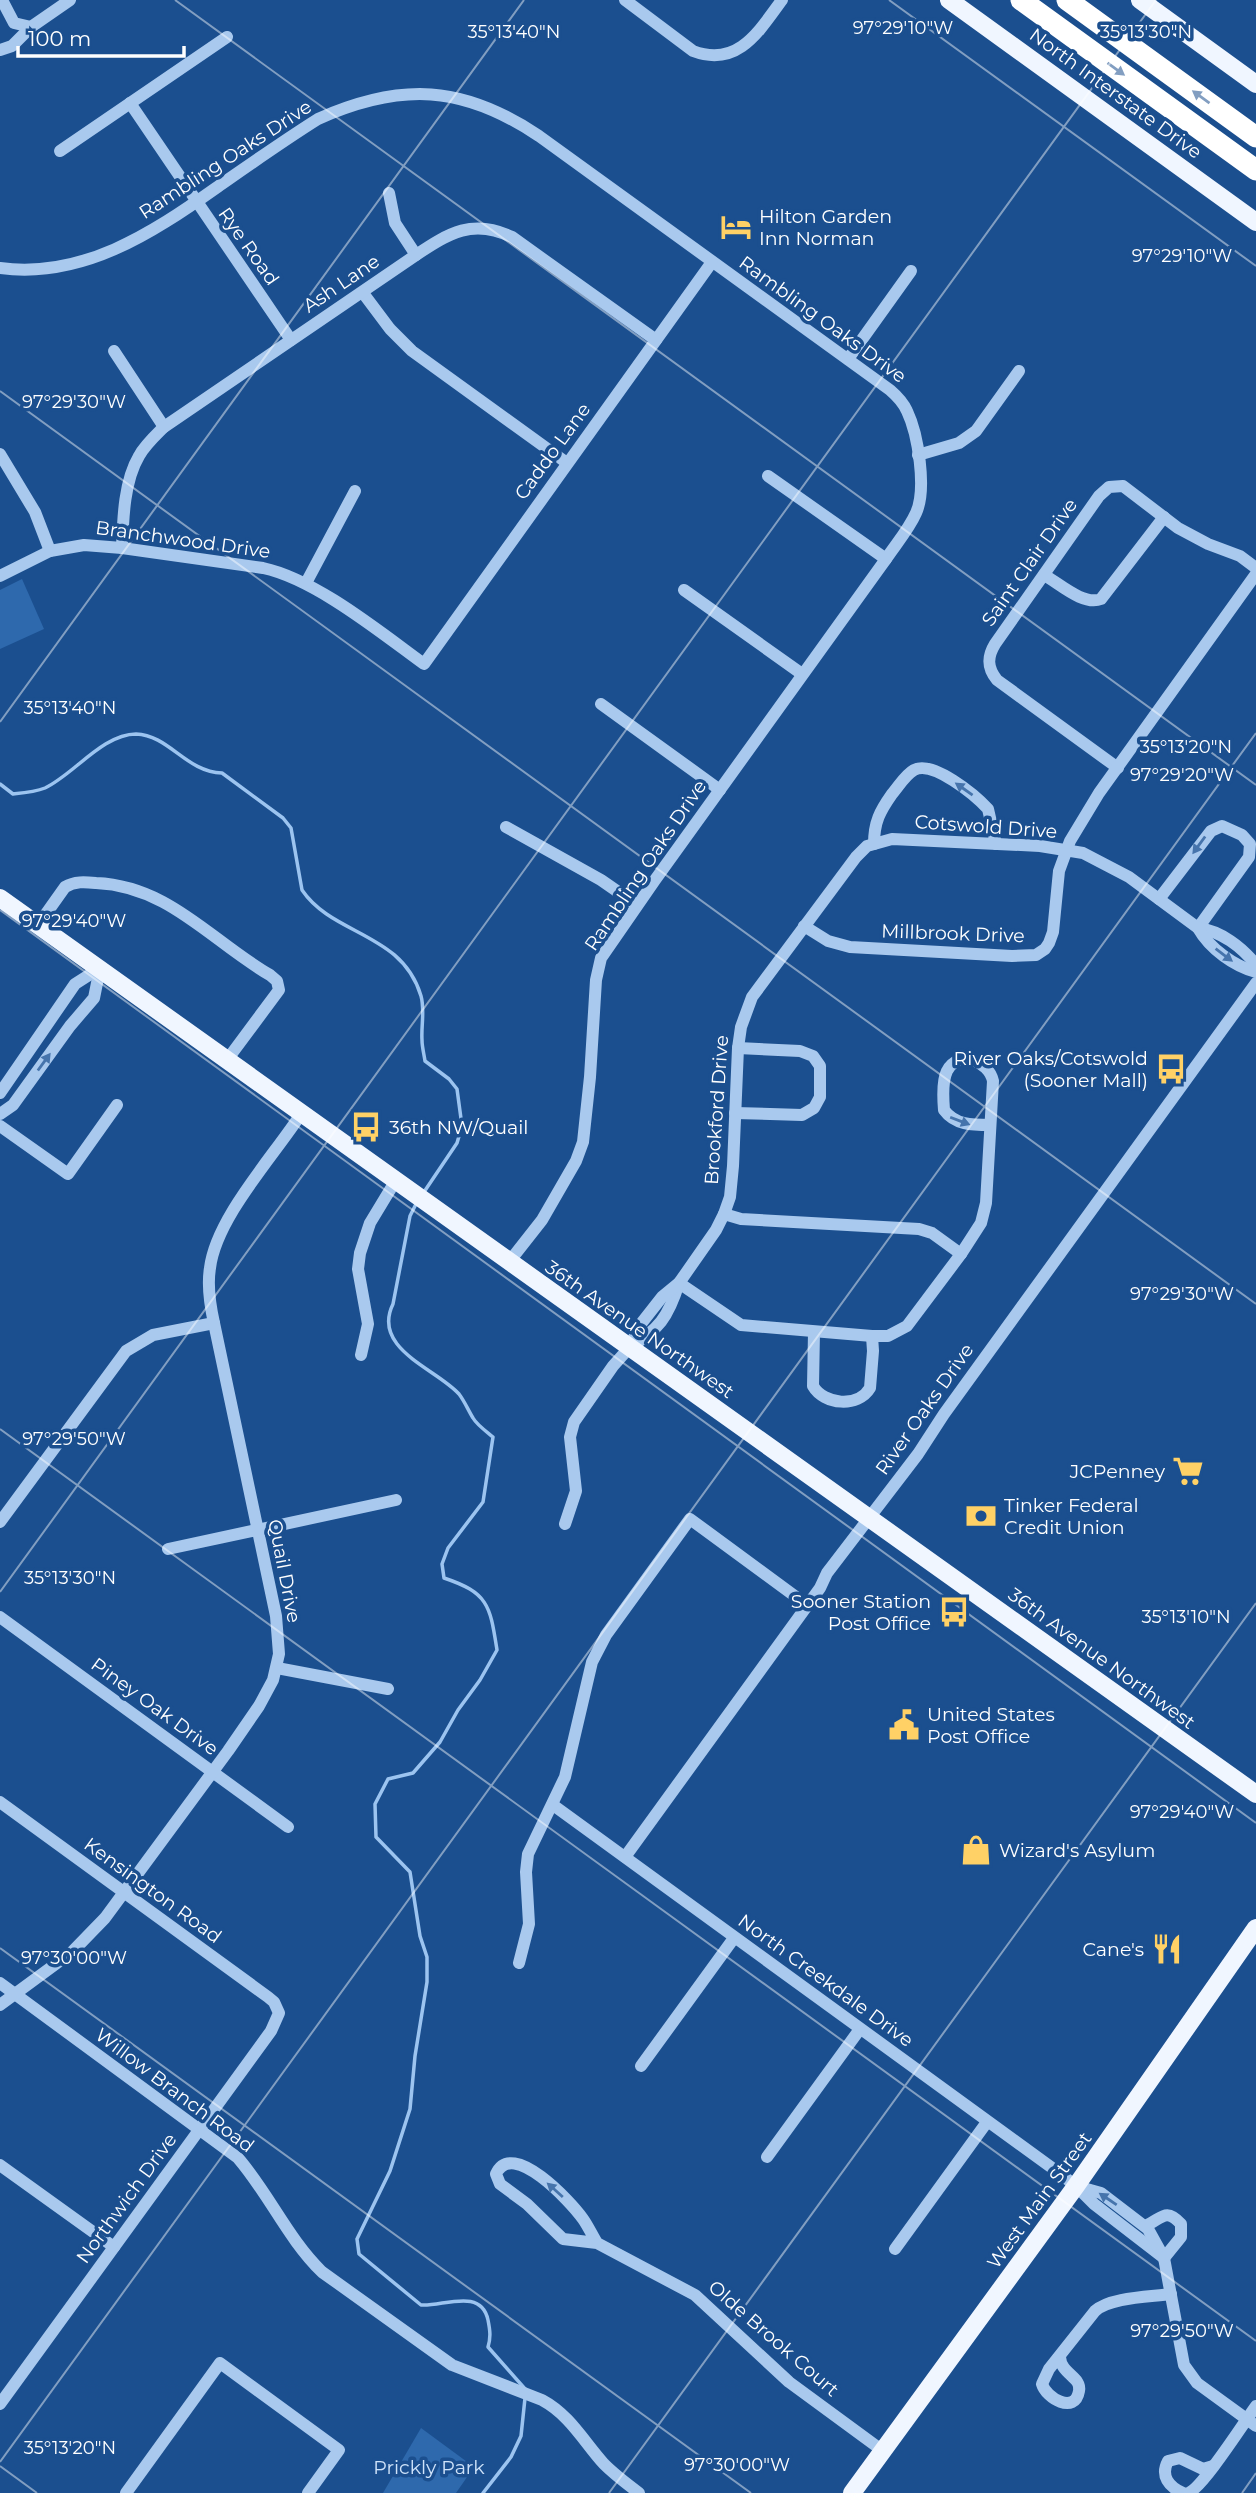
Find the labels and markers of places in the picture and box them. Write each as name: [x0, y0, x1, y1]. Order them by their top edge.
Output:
place label: Hilton Garden Inn Norman: [759, 205, 892, 250]
hotel icon: Hilton Garden Inn Norman: [719, 210, 753, 244]
place label: River Oaks/Cotswold (Sooner Mall): [954, 1047, 1148, 1092]
bus stop icon: River Oaks/Cotswold (Sooner Mall): [1154, 1052, 1188, 1086]
bus stop icon: 36th NW/Quail: [349, 1110, 383, 1144]
place label: 36th NW/Quail: [389, 1116, 528, 1139]
supermarket icon: JCPenney: [1171, 1454, 1205, 1488]
place label: JCPenney: [1069, 1460, 1166, 1483]
place label: Tinker Federal Credit Union: [1004, 1494, 1139, 1539]
bank icon: Tinker Federal Credit Union: [964, 1499, 998, 1533]
place label: Sooner Station Post Office: [791, 1590, 931, 1635]
bus stop icon: Sooner Station Post Office: [937, 1595, 971, 1629]
place label: United States Post Office: [927, 1703, 1055, 1748]
public building icon: United States Post Office: [887, 1708, 921, 1742]
shop icon: Wizard's Asylum: [959, 1833, 993, 1867]
place label: Wizard's Asylum: [999, 1839, 1155, 1862]
restaurant icon: Cane's: [1150, 1932, 1184, 1966]
place label: Cane's: [1083, 1938, 1144, 1961]

